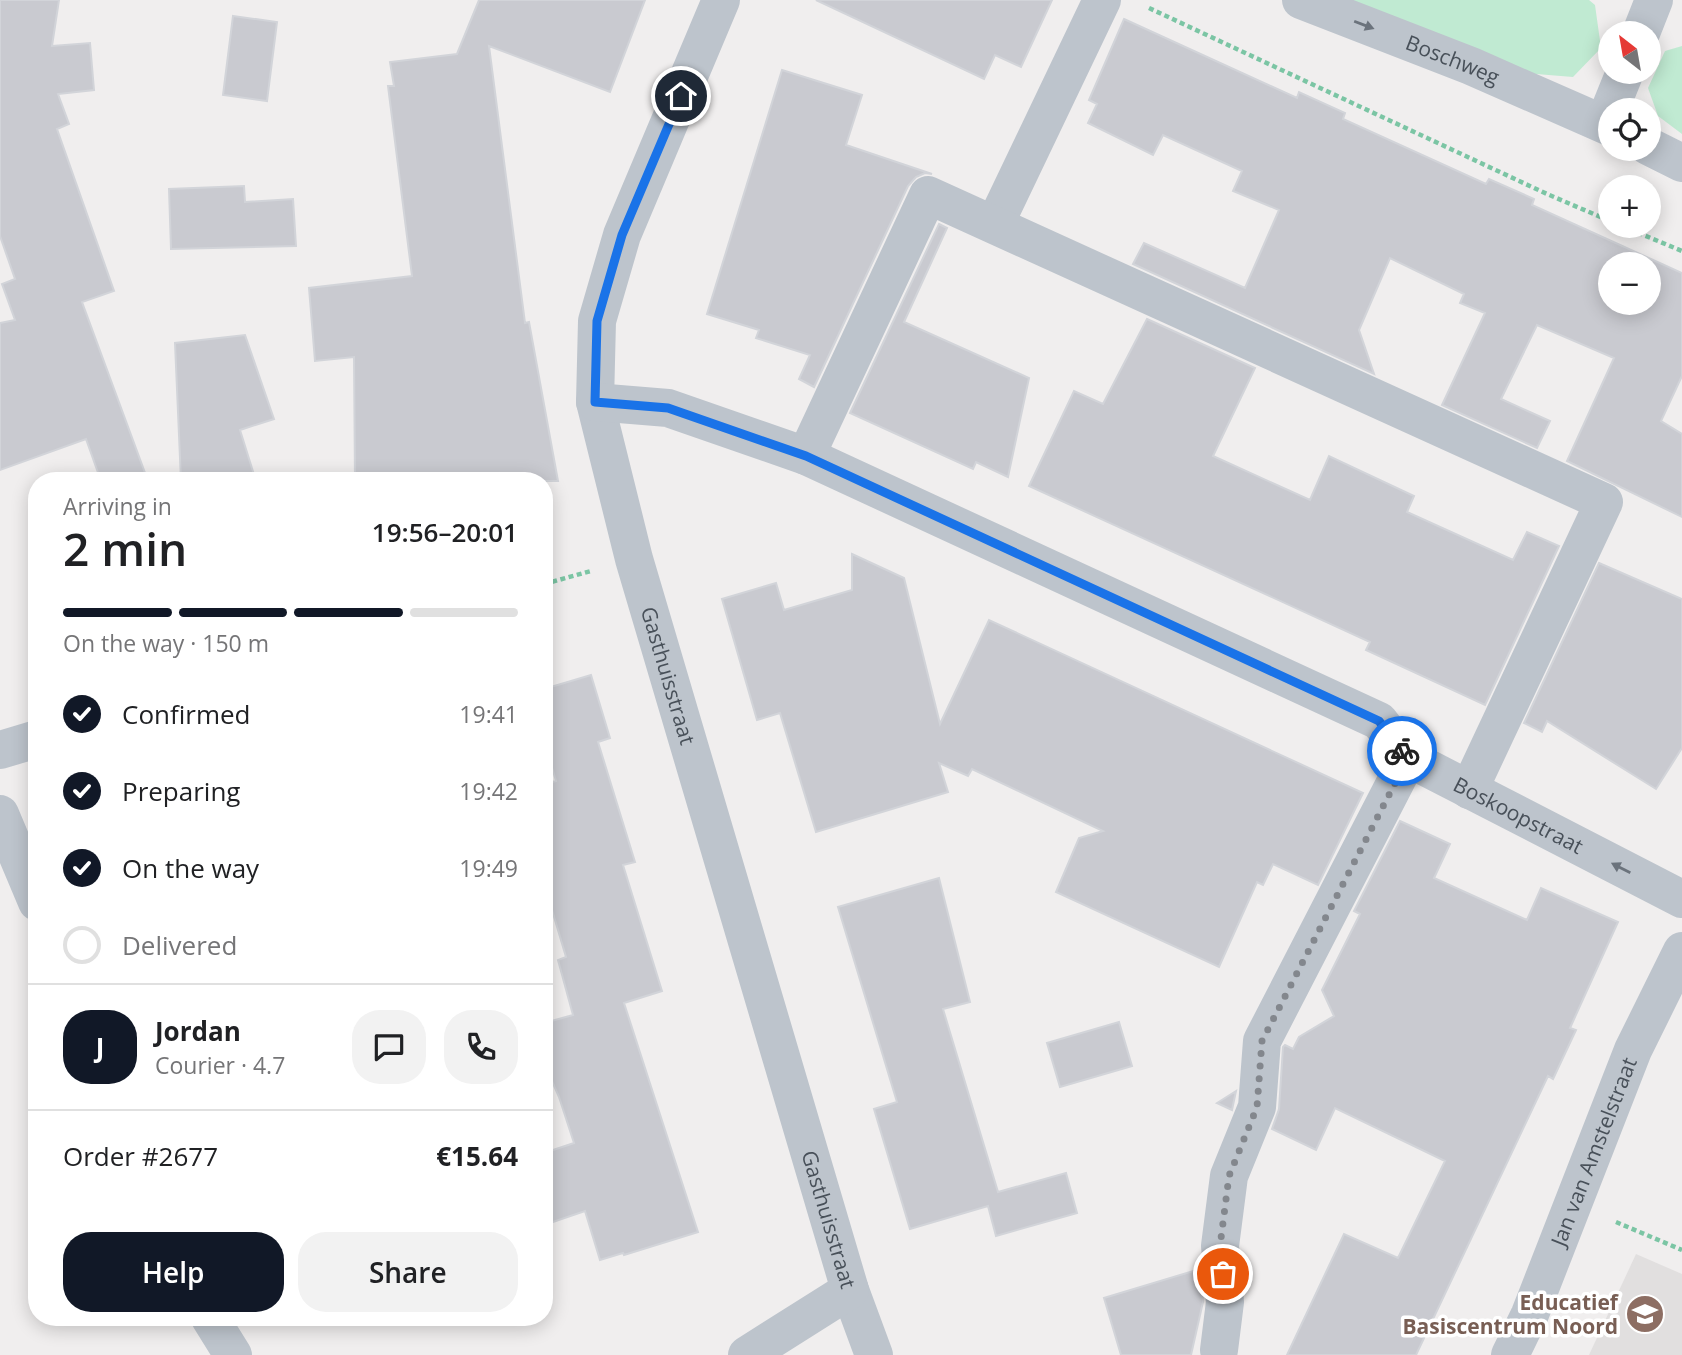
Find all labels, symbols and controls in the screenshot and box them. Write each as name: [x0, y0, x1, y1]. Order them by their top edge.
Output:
one-way arrow: [1354, 20, 1375, 31]
north arrow: [1598, 21, 1661, 84]
map controls: [1598, 21, 1661, 315]
street label: Boschweg: [1402, 28, 1504, 91]
pin: [651, 66, 711, 126]
icon: home: [662, 77, 700, 115]
button: locate: [1598, 98, 1661, 161]
button: +: [1598, 175, 1661, 238]
button: −: [1598, 252, 1661, 315]
text: Arriving in: [63, 490, 172, 522]
text: 19:56–20:01: [372, 514, 518, 550]
text: 2 min: [63, 517, 187, 579]
street label: Gasthuisstraat: [635, 603, 702, 748]
text: On the way · 150 m: [63, 627, 269, 659]
icon: check: [63, 695, 101, 733]
text: Confirmed: [122, 696, 250, 732]
text: 19:41: [459, 698, 518, 730]
courier: [1367, 716, 1437, 786]
icon: bike: [1383, 732, 1421, 770]
street label: Boskoopstraat: [1449, 770, 1588, 860]
icon: check: [63, 772, 101, 810]
text: Preparing: [122, 773, 240, 809]
text: 19:42: [459, 775, 518, 807]
icon: check: [63, 849, 101, 887]
text: On the way: [122, 850, 259, 886]
text: 19:49: [459, 852, 518, 884]
one-way arrow: [1611, 863, 1631, 874]
text: Delivered: [122, 927, 237, 963]
button: chat: [352, 1010, 426, 1084]
button: phone: [444, 1010, 518, 1084]
text: Jordan: [155, 1013, 241, 1049]
text: J: [96, 1029, 104, 1065]
text: Courier · 4.7: [155, 1049, 285, 1081]
street label: Jan van Amstelstraat: [1543, 1053, 1643, 1252]
text: Order #2677: [63, 1138, 218, 1174]
text: €15.64: [436, 1138, 518, 1174]
street label: Gasthuisstraat: [796, 1147, 863, 1292]
button: Help: [63, 1232, 284, 1312]
button: Share: [298, 1232, 518, 1312]
pin: [1193, 1244, 1253, 1304]
icon: bag: [1204, 1255, 1242, 1293]
place label: Educatief Basiscentrum Noord: [1402, 1288, 1620, 1340]
school or university icon: Educatief Basiscentrum Noord: [1624, 1293, 1666, 1335]

